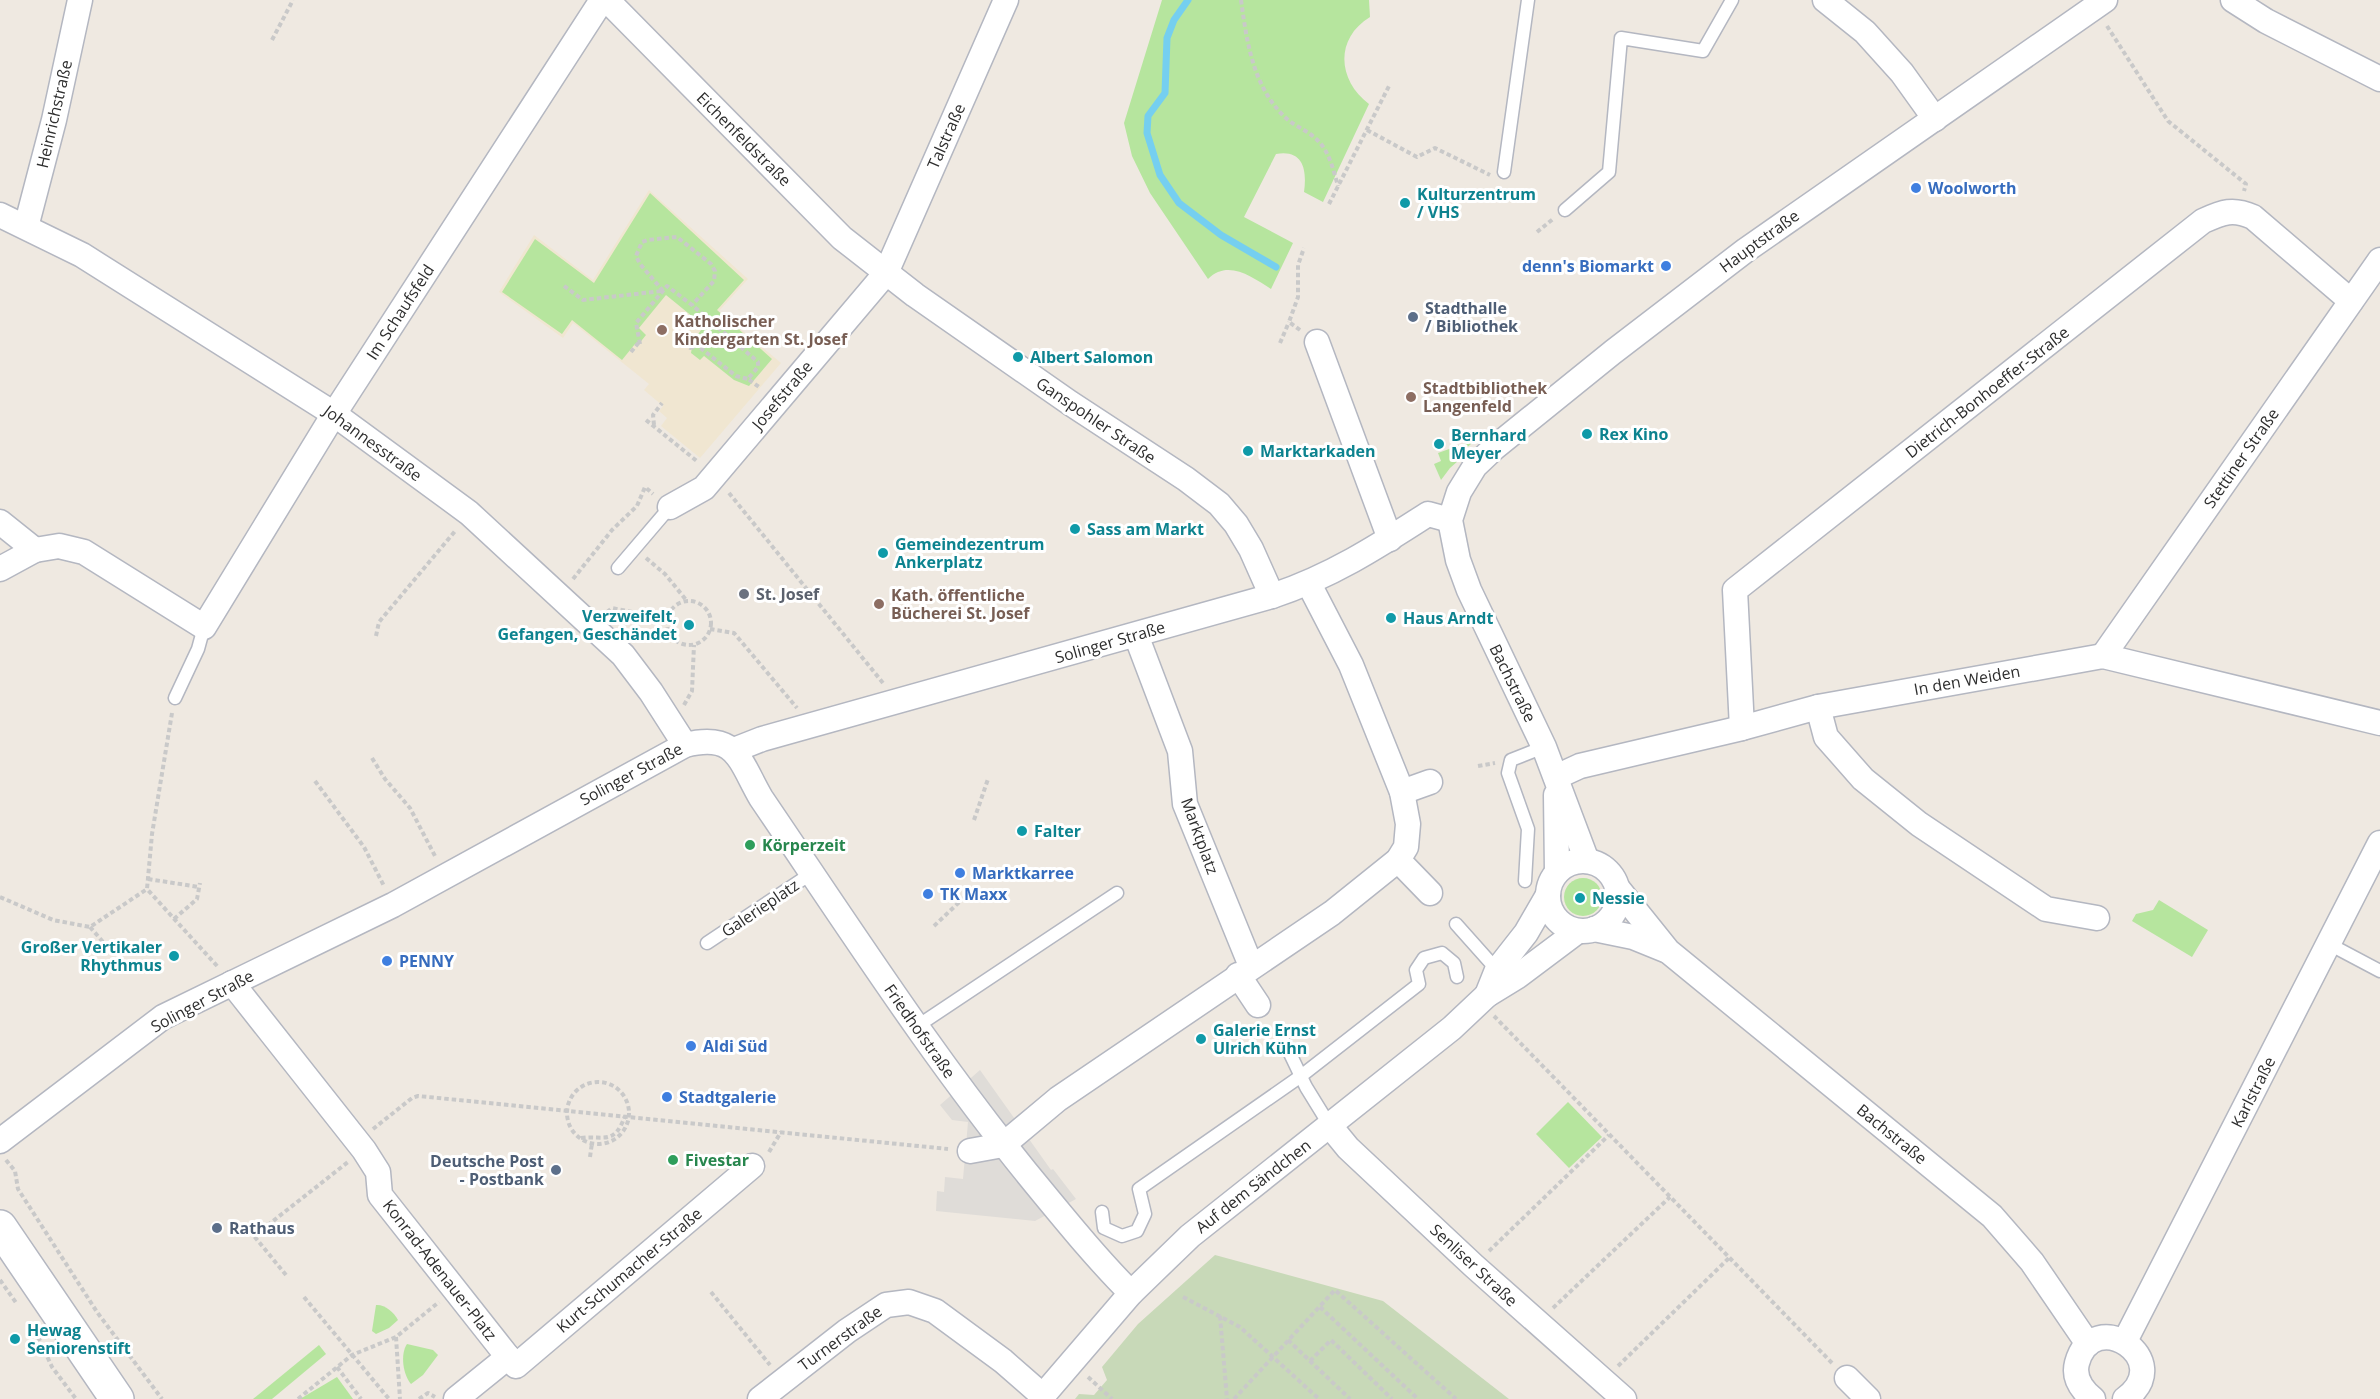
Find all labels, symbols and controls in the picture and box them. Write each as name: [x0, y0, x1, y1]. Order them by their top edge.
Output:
street label: Heinrichstraße: [31, 58, 77, 170]
street label: Eichenfeldstraße: [692, 87, 796, 191]
street label: Talstraße: [922, 100, 970, 172]
place label: Woolworth: [1928, 177, 2017, 199]
marker: Woolworth: [1909, 181, 1923, 195]
place label: Kulturzentrum / VHS: [1417, 183, 1536, 223]
marker: Kulturzentrum / VHS: [1398, 196, 1412, 210]
street label: Hauptstraße: [1715, 205, 1803, 277]
place label: denn's Biomarkt: [1522, 255, 1654, 277]
marker: denn's Biomarkt: [1659, 259, 1673, 273]
street label: Im Schaufsfeld: [361, 260, 439, 364]
place label: Stadthalle / Bibliothek: [1425, 297, 1518, 337]
place label: Katholischer Kindergarten St. Josef: [674, 310, 848, 350]
marker: Stadthalle / Bibliothek: [1406, 310, 1420, 324]
street label: Dietrich-Bonhoeffer-Straße: [1901, 321, 2073, 463]
marker: Katholischer Kindergarten St. Josef: [655, 323, 669, 337]
place label: Albert Salomon: [1030, 346, 1153, 368]
marker: Albert Salomon: [1011, 350, 1025, 364]
street label: Josefstraße: [745, 356, 817, 436]
street label: Ganspohler Straße: [1032, 372, 1160, 468]
place label: Stadtbibliothek Langenfeld: [1423, 377, 1547, 417]
marker: Stadtbibliothek Langenfeld: [1404, 390, 1418, 404]
street label: Johannesstraße: [318, 399, 427, 486]
street label: Stettiner Straße: [2198, 404, 2284, 512]
place label: Rex Kino: [1599, 423, 1668, 445]
place label: Bernhard Meyer: [1451, 424, 1527, 464]
marker: Rex Kino: [1580, 427, 1594, 441]
marker: Bernhard Meyer: [1432, 437, 1446, 451]
place label: Marktarkaden: [1260, 440, 1376, 462]
marker: Marktarkaden: [1241, 444, 1255, 458]
place label: Sass am Markt: [1087, 518, 1204, 540]
marker: Sass am Markt: [1068, 522, 1082, 536]
place label: Gemeindezentrum Ankerplatz: [895, 533, 1044, 573]
marker: Gemeindezentrum Ankerplatz: [876, 546, 890, 560]
place label: St. Josef: [756, 583, 820, 605]
place label: Kath. öffentliche Bücherei St. Josef: [891, 584, 1030, 624]
marker: St. Josef: [737, 587, 751, 601]
marker: Kath. öffentliche Bücherei St. Josef: [872, 597, 886, 611]
place label: Verzweifelt, Gefangen, Geschändet: [497, 605, 677, 645]
place label: Haus Arndt: [1403, 607, 1493, 629]
marker: Haus Arndt: [1384, 611, 1398, 625]
street label: Solinger Straße: [1052, 616, 1168, 668]
marker: Verzweifelt, Gefangen, Geschändet: [682, 618, 696, 632]
street label: Bachstraße: [1485, 640, 1541, 726]
street label: In den Weiden: [1912, 660, 2022, 700]
street label: Solinger Straße: [576, 738, 686, 810]
street label: Marktplatz: [1176, 795, 1224, 877]
place label: Falter: [1034, 820, 1081, 842]
marker: Falter: [1015, 824, 1029, 838]
place label: Körperzeit: [762, 834, 846, 856]
marker: Körperzeit: [743, 838, 757, 852]
place label: Marktkarree: [972, 862, 1074, 884]
marker: Marktkarree: [953, 866, 967, 880]
street label: Galerieplatz: [717, 874, 803, 942]
place label: TK Maxx: [940, 883, 1008, 905]
marker: TK Maxx: [921, 887, 935, 901]
place label: Nessie: [1592, 887, 1645, 909]
marker: Nessie: [1573, 891, 1587, 905]
place label: Großer Vertikaler Rhythmus: [21, 936, 162, 976]
marker: Großer Vertikaler Rhythmus: [167, 949, 181, 963]
place label: PENNY: [399, 950, 454, 972]
marker: PENNY: [380, 954, 394, 968]
street label: Solinger Straße: [147, 965, 257, 1037]
street label: Friedhofstraße: [879, 980, 961, 1082]
place label: Galerie Ernst Ulrich Kühn: [1213, 1019, 1316, 1059]
marker: Galerie Ernst Ulrich Kühn: [1194, 1032, 1208, 1046]
place label: Aldi Süd: [703, 1035, 768, 1057]
marker: Aldi Süd: [684, 1039, 698, 1053]
street label: Karlstraße: [2226, 1053, 2280, 1131]
place label: Stadtgalerie: [679, 1086, 776, 1108]
marker: Stadtgalerie: [660, 1090, 674, 1104]
street label: Bachstraße: [1852, 1099, 1932, 1169]
street label: Auf dem Sändchen: [1191, 1134, 1315, 1238]
place label: Fivestar: [685, 1149, 749, 1171]
place label: Deutsche Post - Postbank: [430, 1150, 544, 1190]
marker: Fivestar: [666, 1153, 680, 1167]
marker: Deutsche Post - Postbank: [549, 1163, 563, 1177]
street label: Konrad-Adenauer-Platz: [378, 1195, 502, 1345]
street label: Kurt-Schumacher-Straße: [552, 1203, 706, 1337]
place label: Rathaus: [229, 1217, 295, 1239]
street label: Senliser Straße: [1426, 1219, 1522, 1311]
marker: Rathaus: [210, 1221, 224, 1235]
street label: Turnerstraße: [794, 1300, 886, 1376]
place label: Hewag Seniorenstift: [27, 1319, 131, 1359]
marker: Hewag Seniorenstift: [8, 1332, 22, 1346]

